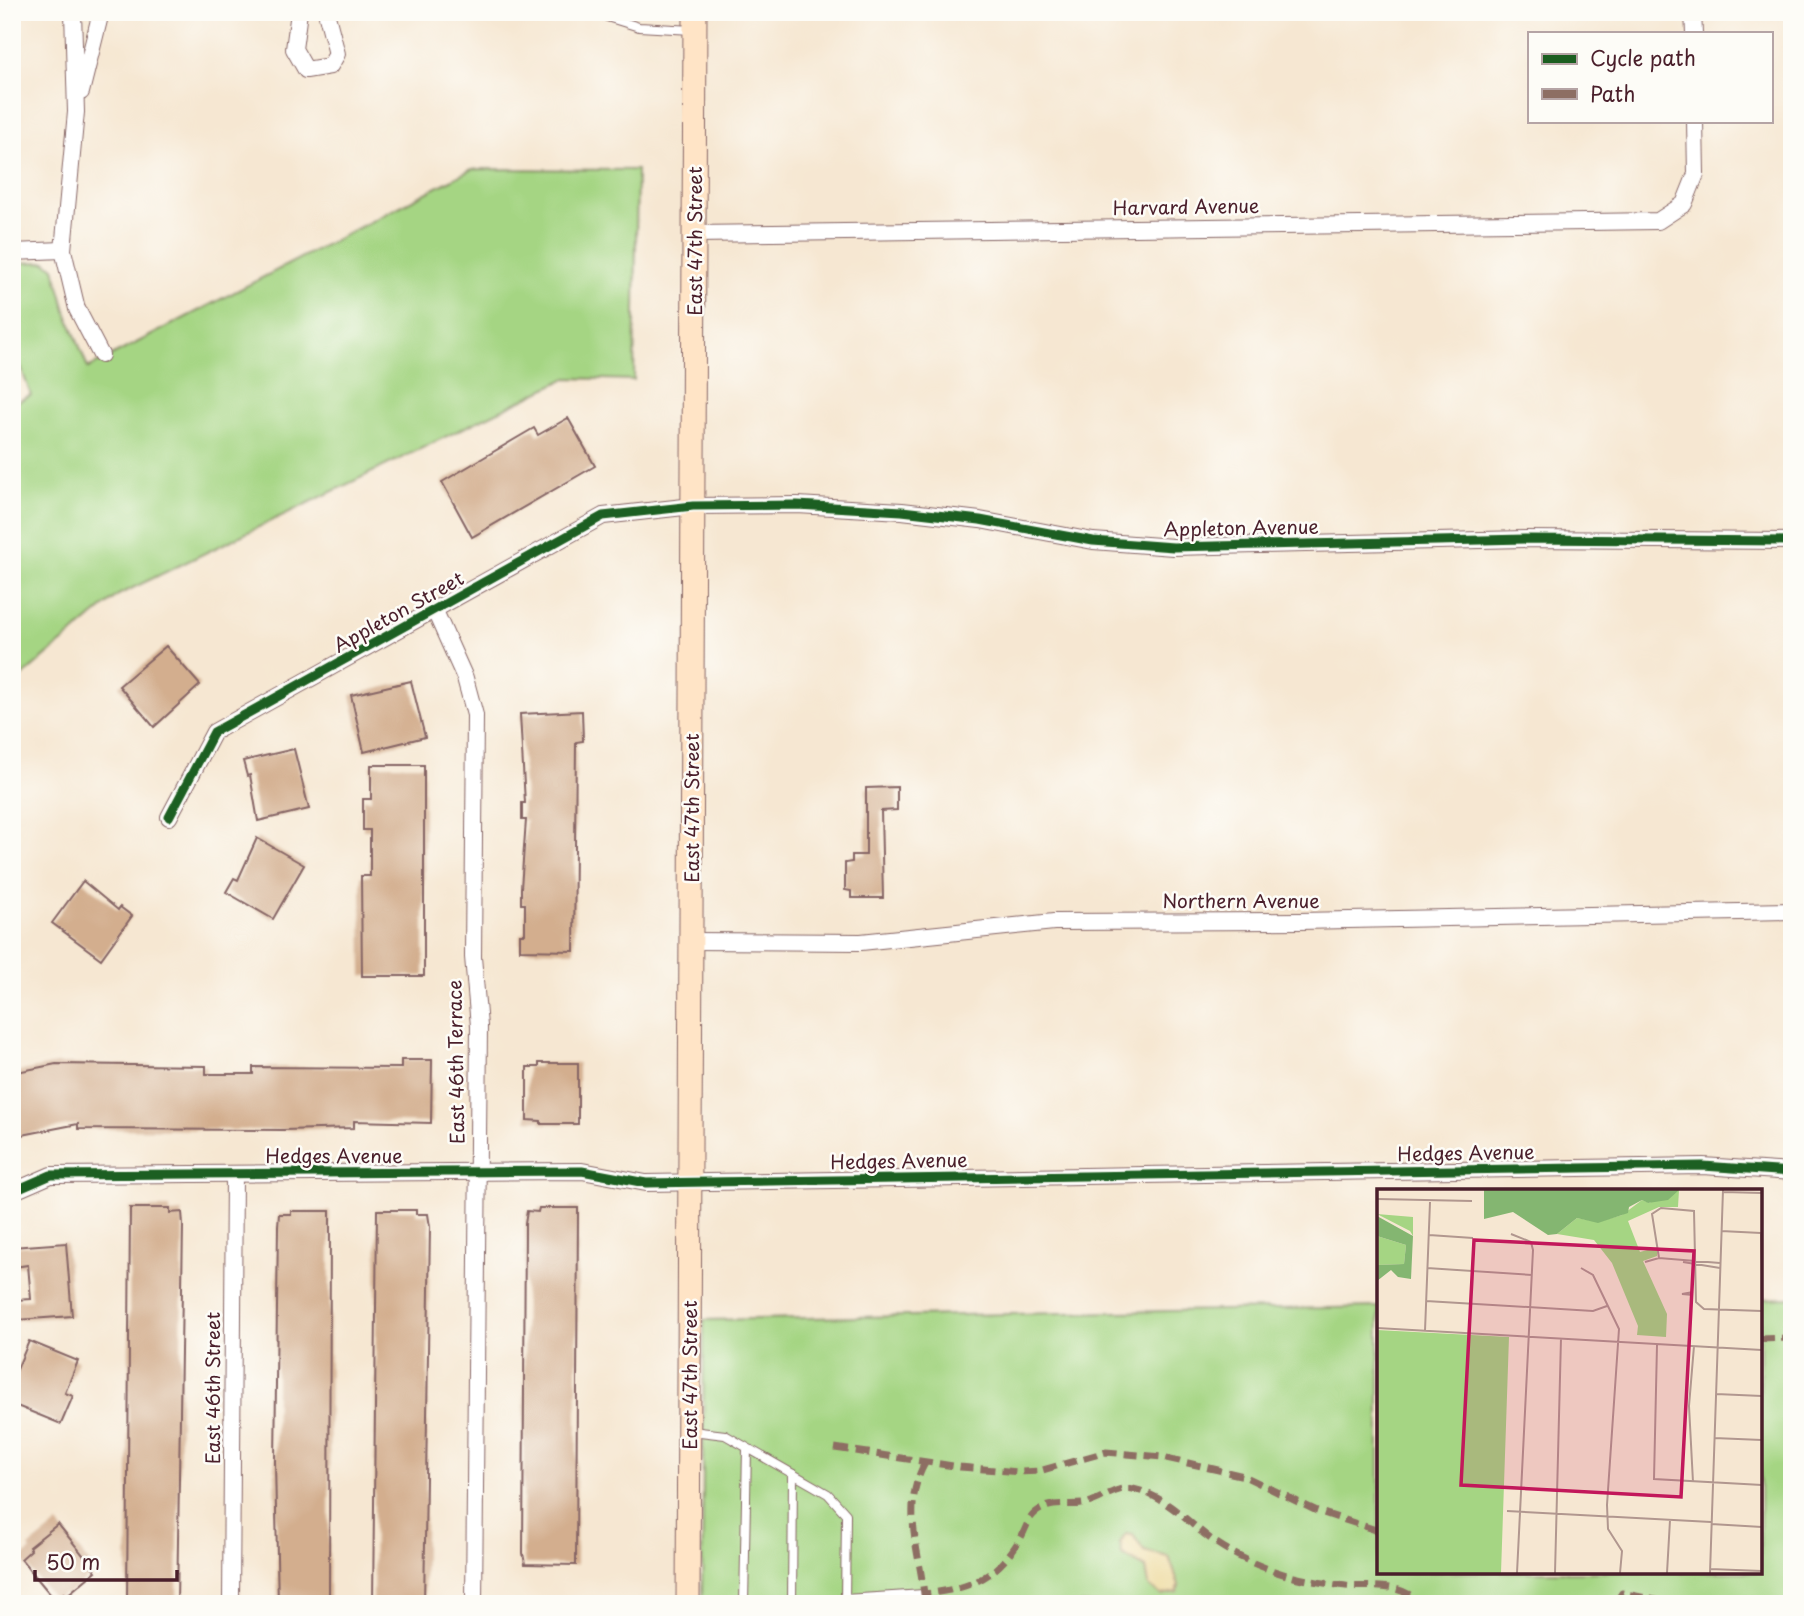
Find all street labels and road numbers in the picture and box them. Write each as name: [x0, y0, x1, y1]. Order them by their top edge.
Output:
street label: East 47th Street: [680, 166, 708, 316]
street label: Harvard Avenue: [1112, 191, 1260, 221]
street label: Appleton Avenue: [1163, 512, 1319, 542]
street label: Appleton Street: [328, 563, 469, 659]
street label: East 47th Street: [677, 733, 705, 883]
street label: Northern Avenue: [1162, 886, 1320, 914]
street label: East 46th Terrace: [440, 980, 470, 1144]
street label: Hedges Avenue: [1397, 1137, 1535, 1167]
street label: Hedges Avenue: [265, 1141, 403, 1169]
street label: Hedges Avenue: [830, 1145, 968, 1175]
street label: East 47th Street: [675, 1300, 703, 1450]
street label: East 46th Street: [198, 1311, 226, 1464]

